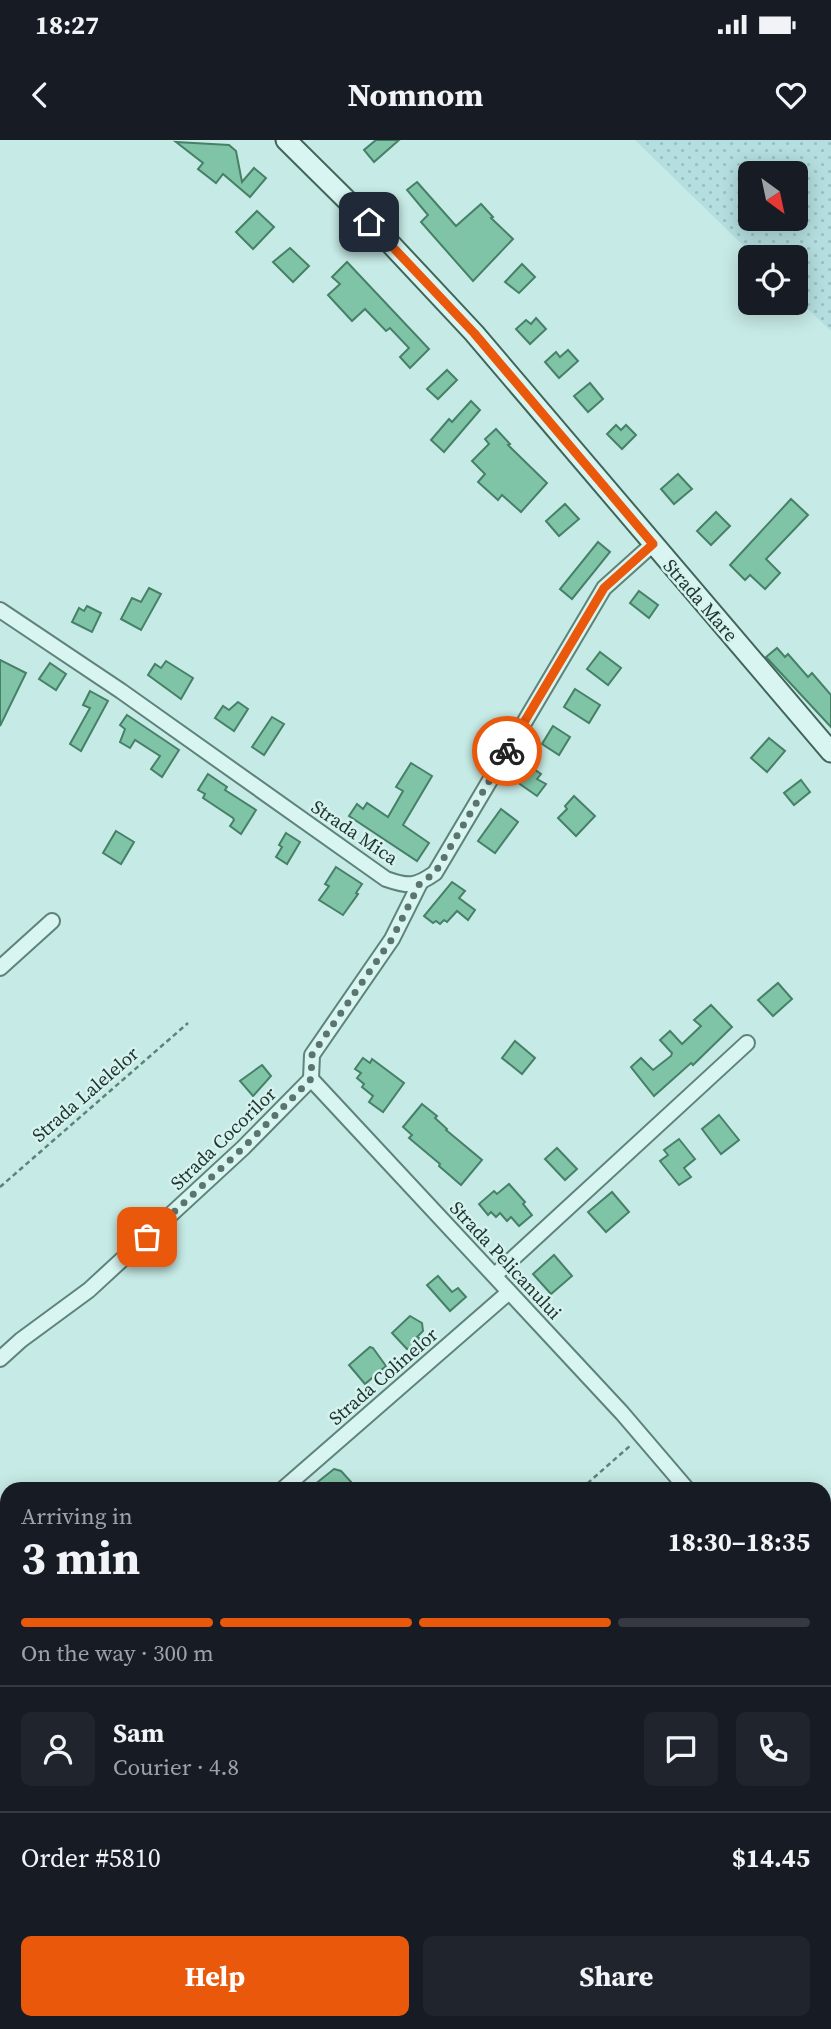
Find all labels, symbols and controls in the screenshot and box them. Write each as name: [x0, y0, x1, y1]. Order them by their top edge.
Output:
text: 18:27: [35, 7, 99, 43]
text: Nomnom: [348, 73, 483, 117]
icon: back: [21, 76, 59, 114]
icon: heart: [772, 76, 810, 114]
north arrow: [738, 161, 808, 231]
map controls: [738, 161, 808, 315]
pin: [339, 192, 399, 252]
icon: home: [350, 203, 388, 241]
button: locate: [738, 245, 808, 315]
street label: Strada Mare: [658, 553, 744, 647]
courier: [472, 716, 542, 786]
icon: bike: [488, 732, 526, 770]
street label: Strada Mica: [306, 793, 404, 871]
street label: Strada Lalelelor: [26, 1040, 144, 1148]
street label: Strada Cocorilor: [164, 1081, 282, 1195]
street label: Strada Pelicanului: [444, 1195, 568, 1325]
pin: [117, 1207, 177, 1267]
icon: bag: [128, 1218, 166, 1256]
street label: Strada Colinelor: [323, 1321, 443, 1431]
text: Arriving in: [21, 1500, 133, 1532]
text: 18:30–18:35: [668, 1524, 810, 1560]
text: 3 min: [21, 1526, 140, 1589]
text: On the way · 300 m: [21, 1637, 214, 1669]
button: person: [21, 1712, 95, 1786]
button: chat: [644, 1712, 718, 1786]
button: phone: [736, 1712, 810, 1786]
text: Sam: [113, 1715, 164, 1751]
text: Courier · 4.8: [113, 1751, 239, 1783]
text: Order #5810: [21, 1840, 161, 1876]
text: $14.45: [732, 1840, 810, 1876]
button: Help: [21, 1936, 409, 2016]
button: Share: [423, 1936, 810, 2016]

